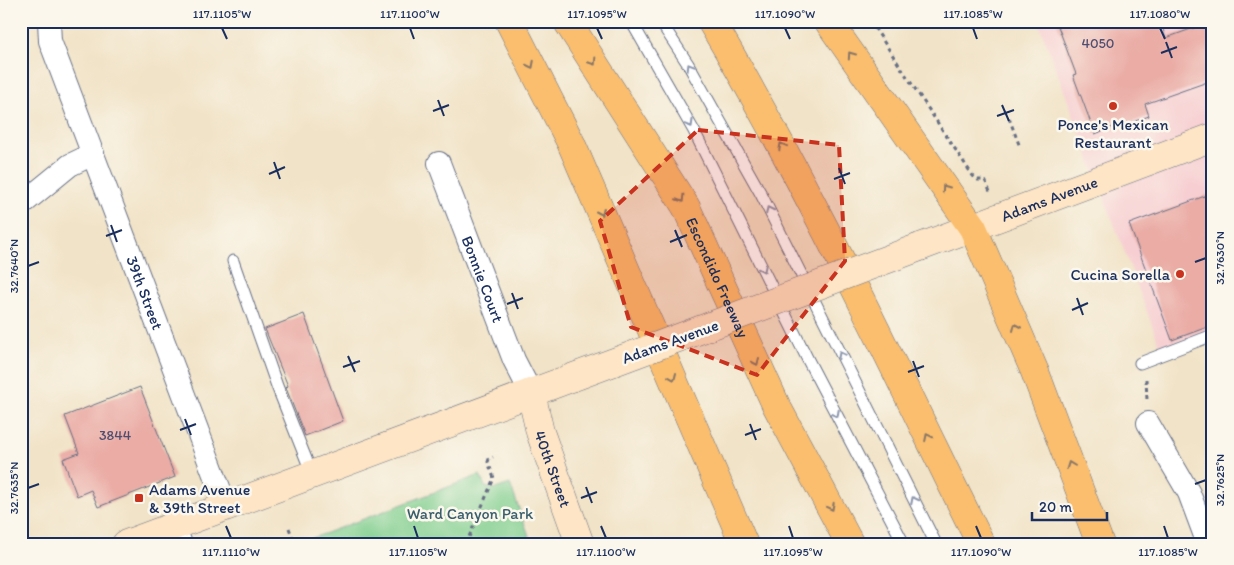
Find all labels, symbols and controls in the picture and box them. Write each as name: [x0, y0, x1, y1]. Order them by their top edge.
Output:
text: 117.1105°W: [193, 7, 251, 21]
text: 117.1100°W: [380, 7, 440, 21]
text: 117.1095°W: [567, 7, 627, 21]
text: 117.1090°W: [755, 7, 815, 21]
text: 117.1085°W: [943, 7, 1003, 21]
text: 117.1080°W: [1130, 7, 1190, 21]
house number: 4050: [1081, 35, 1115, 52]
one-way arrow: [848, 51, 857, 61]
one-way arrow: [587, 57, 597, 66]
one-way arrow: [525, 60, 535, 69]
one-way arrow: [686, 64, 696, 73]
marker: Ponce's Mexican Restaurant: [1107, 100, 1119, 112]
place label: Ponce's Mexican Restaurant: [1057, 115, 1169, 152]
one-way arrow: [684, 119, 694, 128]
one-way arrow: [778, 142, 788, 151]
street label: Adams Avenue: [999, 172, 1100, 226]
one-way arrow: [942, 184, 951, 194]
one-way arrow: [675, 193, 684, 203]
one-way arrow: [765, 206, 775, 215]
one-way arrow: [594, 207, 605, 216]
street label: Escondido Freeway: [682, 214, 753, 341]
text: 32.7630°N: [1213, 231, 1227, 285]
street label: Bonnie Court: [458, 233, 508, 325]
text: 32.7640°N: [7, 239, 21, 293]
street label: 39th Street: [122, 253, 167, 332]
one-way arrow: [757, 264, 768, 273]
place label: Cucina Sorella: [1070, 265, 1171, 284]
marker: Cucina Sorella: [1174, 268, 1186, 280]
street label: Adams Avenue: [619, 315, 721, 368]
one-way arrow: [1011, 323, 1022, 332]
one-way arrow: [837, 351, 847, 360]
one-way arrow: [750, 357, 761, 366]
one-way arrow: [667, 373, 677, 381]
one-way arrow: [830, 409, 840, 418]
house number: 3844: [99, 427, 132, 444]
street label: 40th Street: [530, 428, 575, 510]
one-way arrow: [924, 433, 934, 442]
text: 32.7625°N: [1213, 454, 1227, 506]
text: 32.7635°N: [7, 462, 21, 514]
one-way arrow: [1066, 462, 1076, 470]
place label: Adams Avenue & 39th Street: [149, 480, 250, 517]
scale bar: [1032, 490, 1106, 522]
marker: Adams Avenue & 39th Street: [133, 492, 145, 504]
one-way arrow: [910, 496, 920, 505]
text: 20 m: [1039, 498, 1073, 516]
one-way arrow: [824, 502, 834, 511]
park label: Ward Canyon Park: [407, 504, 534, 523]
text: 117.1110°W: [202, 545, 260, 559]
text: 117.1105°W: [389, 545, 447, 559]
text: 117.1100°W: [576, 545, 636, 559]
text: 117.1095°W: [763, 545, 823, 559]
text: 117.1090°W: [951, 545, 1011, 559]
text: 117.1085°W: [1138, 545, 1198, 559]

